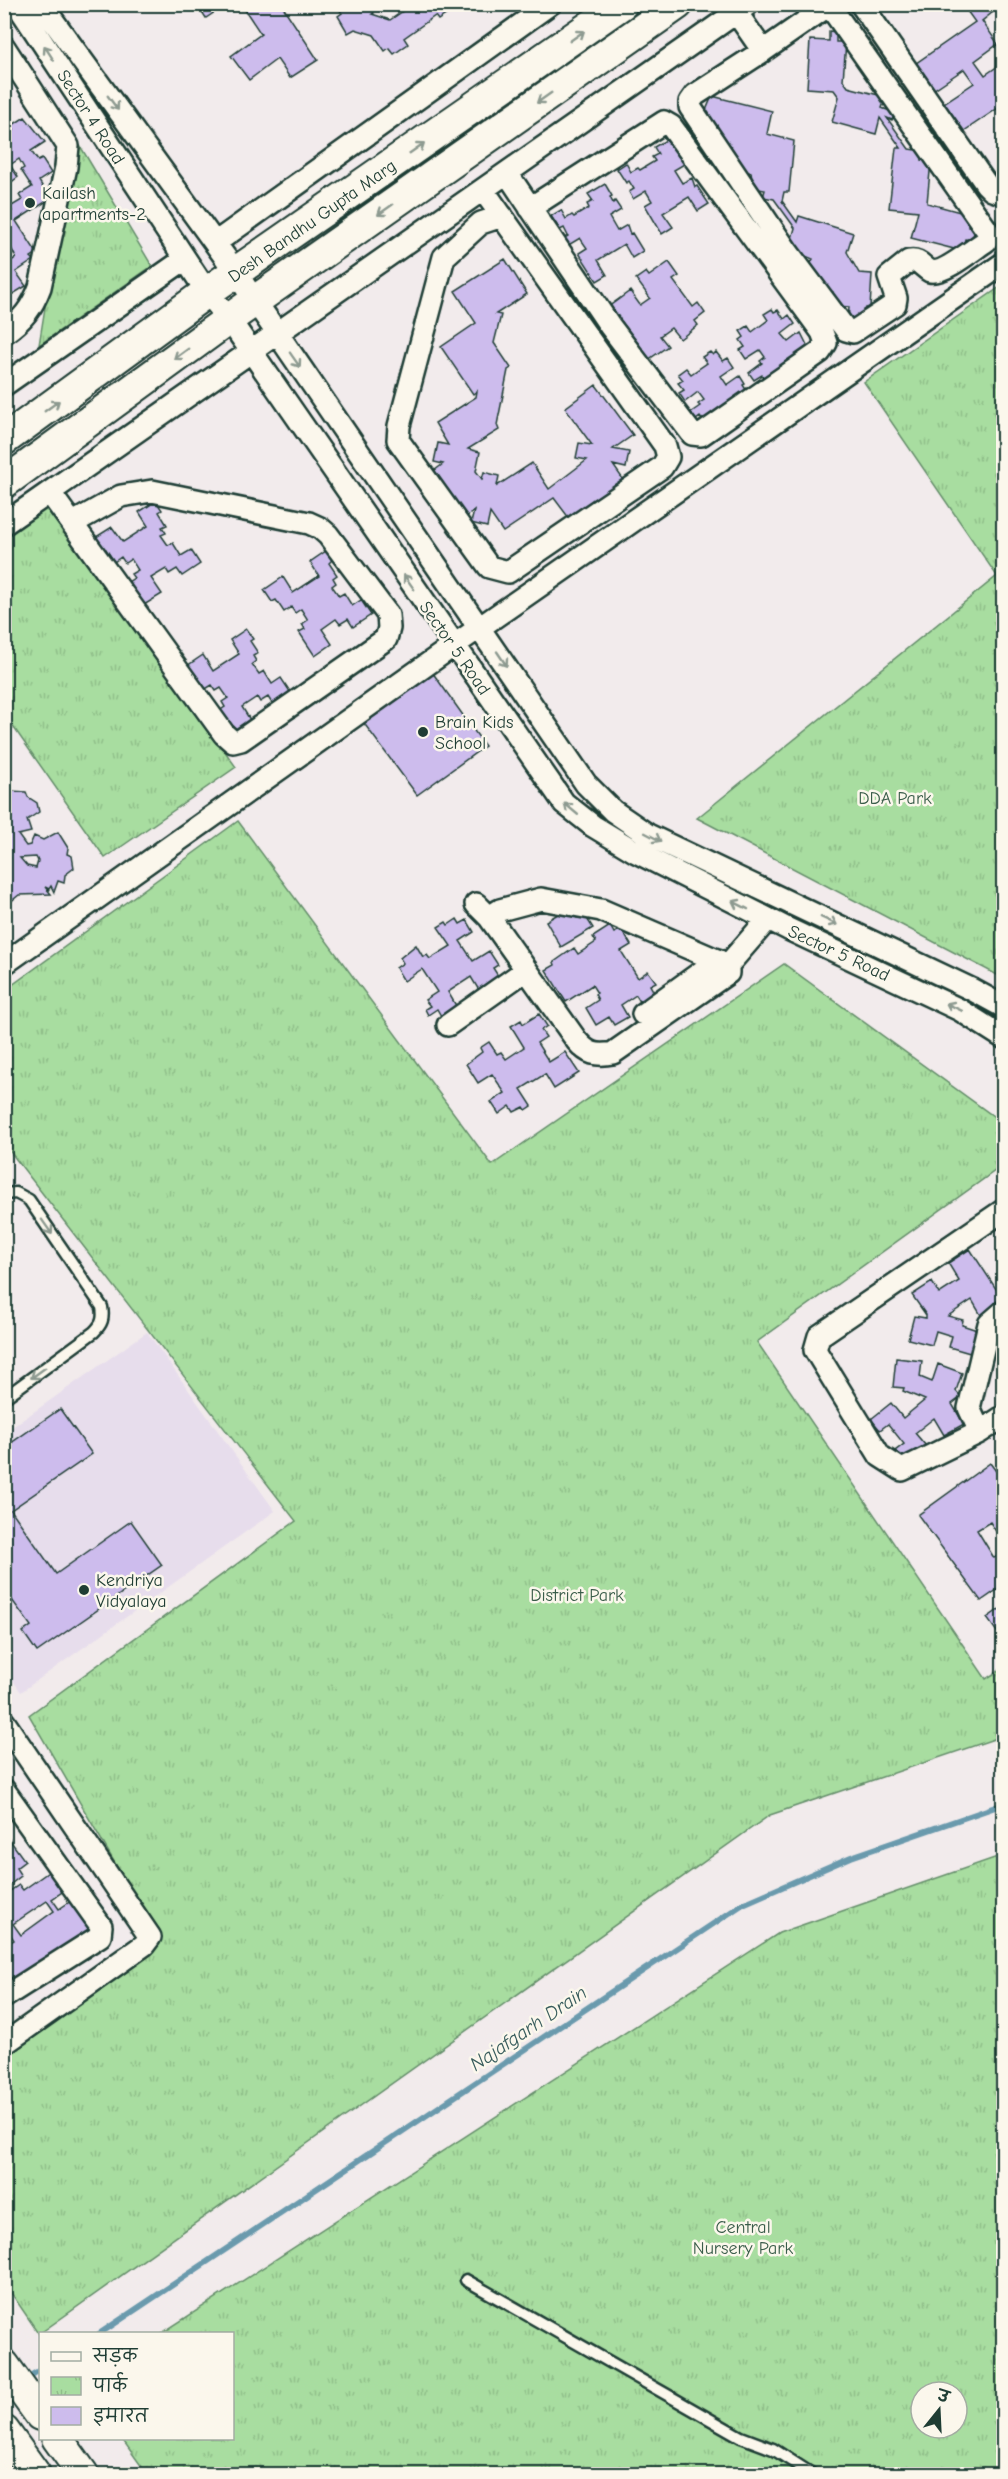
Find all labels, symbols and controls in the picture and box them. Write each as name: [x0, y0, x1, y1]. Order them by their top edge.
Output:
one-way arrow: [568, 30, 584, 42]
one-way arrow: [43, 45, 55, 62]
street label: Sector 4 Road: [52, 66, 129, 169]
one-way arrow: [537, 92, 553, 104]
one-way arrow: [106, 94, 119, 110]
one-way arrow: [408, 142, 424, 154]
street label: Desh Bandhu Gupta Marg: [224, 155, 400, 287]
place label: Kailash apartments-2: [42, 183, 146, 225]
marker: Kailash apartments-2: [23, 196, 37, 210]
one-way arrow: [377, 204, 393, 216]
one-way arrow: [174, 348, 190, 360]
one-way arrow: [289, 352, 301, 368]
one-way arrow: [43, 400, 59, 412]
one-way arrow: [403, 574, 415, 591]
street label: Sector 5 Road: [415, 597, 495, 699]
one-way arrow: [495, 650, 508, 667]
place label: Brain Kids School: [435, 712, 514, 754]
marker: Brain Kids School: [416, 725, 430, 739]
park label: DDA Park: [858, 788, 932, 809]
one-way arrow: [563, 802, 579, 815]
one-way arrow: [644, 831, 661, 843]
one-way arrow: [731, 898, 749, 910]
one-way arrow: [819, 916, 837, 928]
street label: Sector 5 Road: [785, 921, 893, 986]
one-way arrow: [945, 1001, 963, 1012]
one-way arrow: [41, 1218, 53, 1234]
one-way arrow: [31, 1367, 47, 1380]
place label: Kendriya Vidyalaya: [96, 1570, 167, 1612]
marker: Kendriya Vidyalaya: [77, 1583, 91, 1597]
park label: District Park: [530, 1585, 624, 1606]
water label: Najafgarh Drain: [465, 1981, 591, 2076]
park label: Central Nursery Park: [693, 2217, 793, 2259]
legend: [39, 2332, 234, 2440]
text: सड़क: [92, 2346, 138, 2367]
text: पार्क: [92, 2372, 128, 2397]
north arrow: [909, 2380, 969, 2440]
text: उ: [934, 2386, 952, 2407]
text: इमारत: [93, 2406, 149, 2427]

